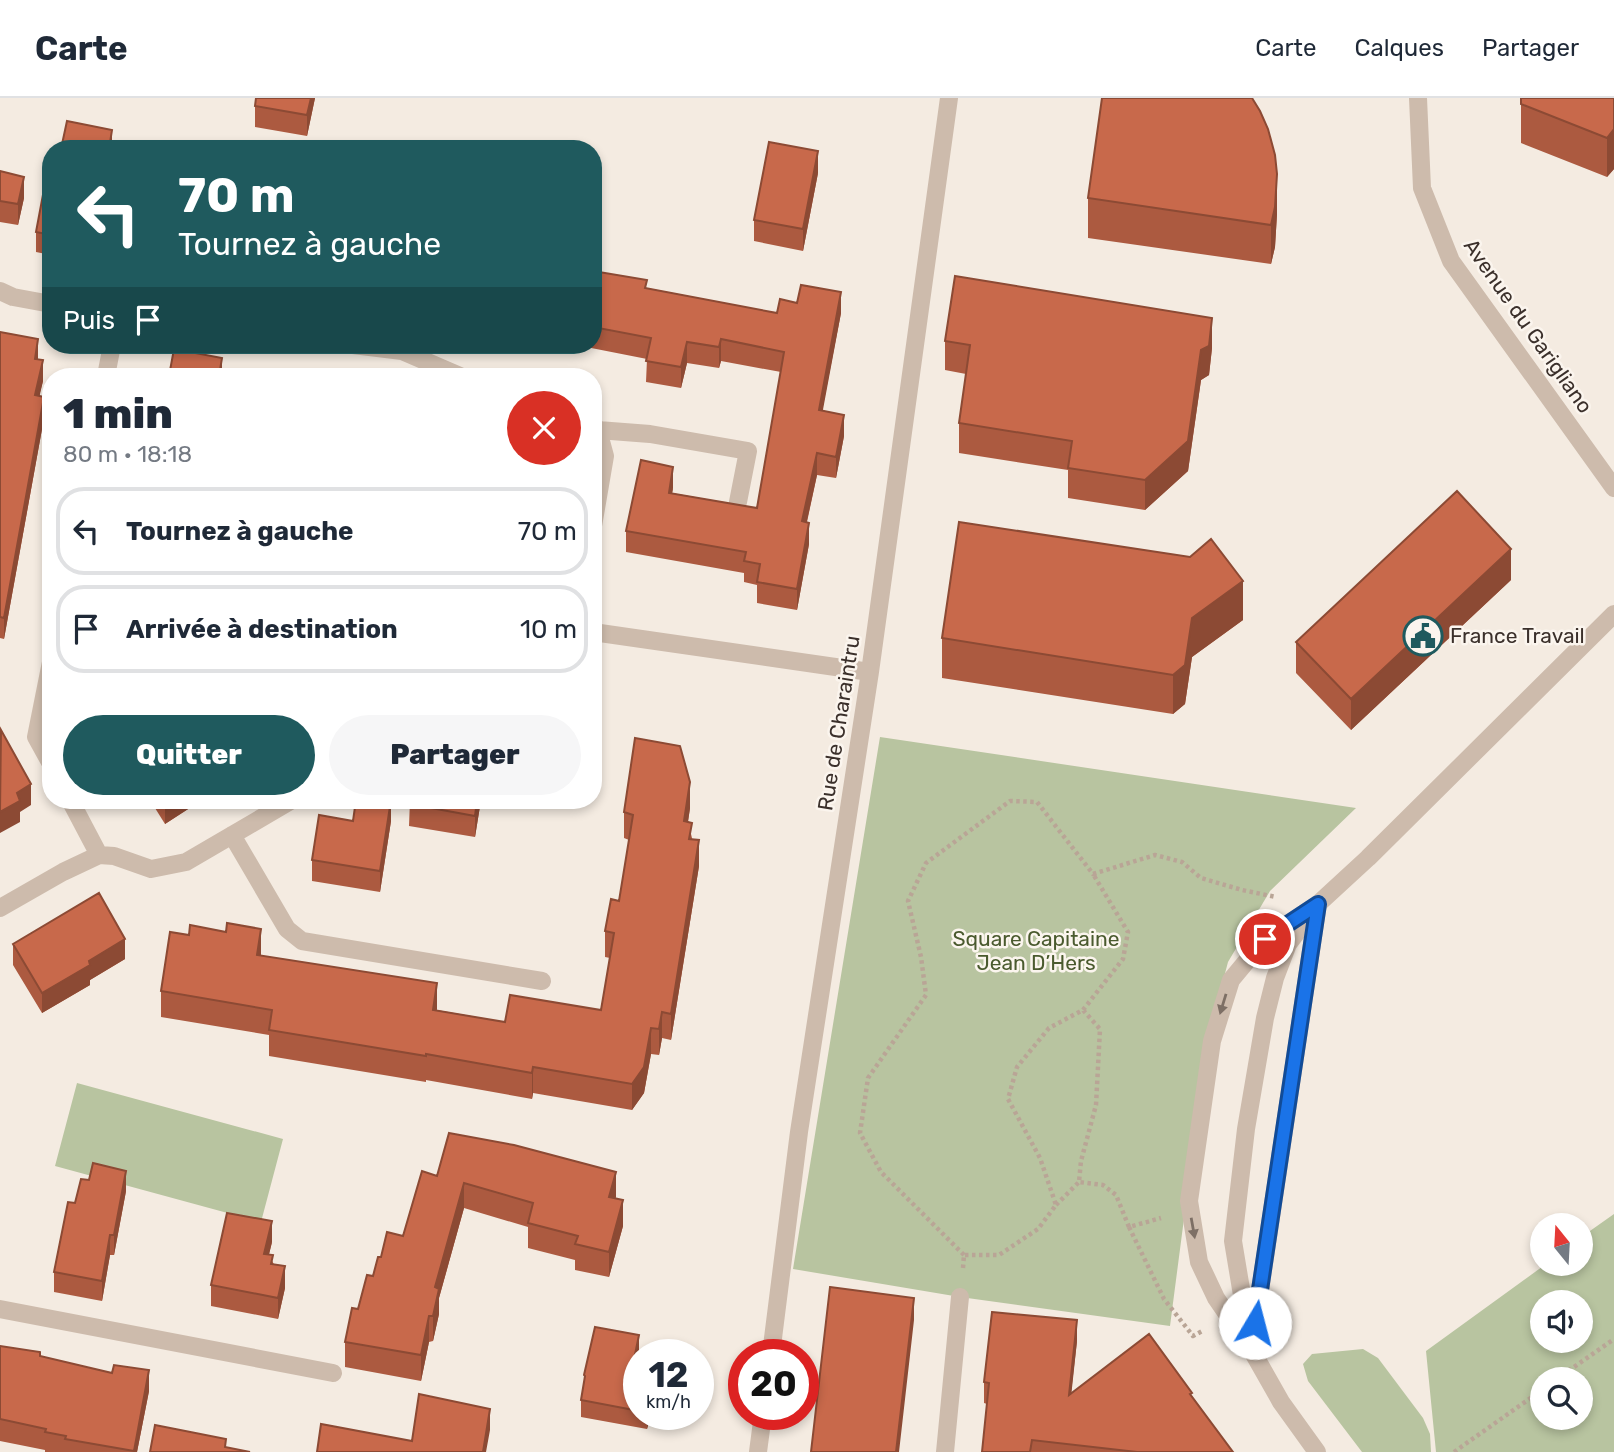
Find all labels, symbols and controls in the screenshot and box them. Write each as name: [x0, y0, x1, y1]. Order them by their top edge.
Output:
text: Carte: [35, 29, 128, 68]
text: Carte: [1255, 34, 1316, 62]
text: Calques: [1354, 34, 1444, 62]
text: Partager: [1482, 34, 1579, 62]
text: 70 m: [178, 166, 295, 224]
icon: left: [63, 168, 154, 259]
text: Tournez à gauche: [178, 225, 441, 263]
street label: Avenue du Garigliano: [1459, 234, 1598, 418]
icon: arrive: [129, 301, 167, 339]
text: Puis: [63, 305, 115, 336]
text: 1 min: [63, 389, 173, 439]
button: close: [507, 391, 581, 465]
text: 80 m · 18:18: [63, 440, 192, 468]
icon: left: [67, 512, 105, 550]
text: Tournez à gauche: [126, 516, 354, 547]
text: 70 m: [518, 516, 577, 547]
icon: arrive: [67, 610, 105, 648]
text: Arrivée à destination: [126, 614, 398, 645]
text: 10 m: [520, 614, 577, 645]
public building icon: France Travail: [1402, 615, 1444, 657]
place label: France Travail: [1450, 623, 1585, 648]
street label: Rue de Charaintru: [812, 634, 865, 812]
button: Quitter: [63, 715, 315, 795]
button: Partager: [329, 715, 581, 795]
pin: [1235, 909, 1295, 969]
icon: arrive: [1246, 920, 1284, 958]
park label: Square Capitaine Jean D’Hers: [952, 926, 1120, 975]
one-way arrow: [1218, 994, 1228, 1015]
north arrow: [1530, 1213, 1592, 1276]
map controls: [1530, 1213, 1593, 1430]
one-way arrow: [1187, 1217, 1198, 1239]
position arrow: [1218, 1286, 1292, 1360]
button: sound: [1530, 1290, 1593, 1353]
speed limit sign: 20: [728, 1339, 819, 1430]
text: 12: [648, 1354, 689, 1396]
button: search: [1530, 1367, 1593, 1430]
text: km/h: [646, 1391, 691, 1413]

